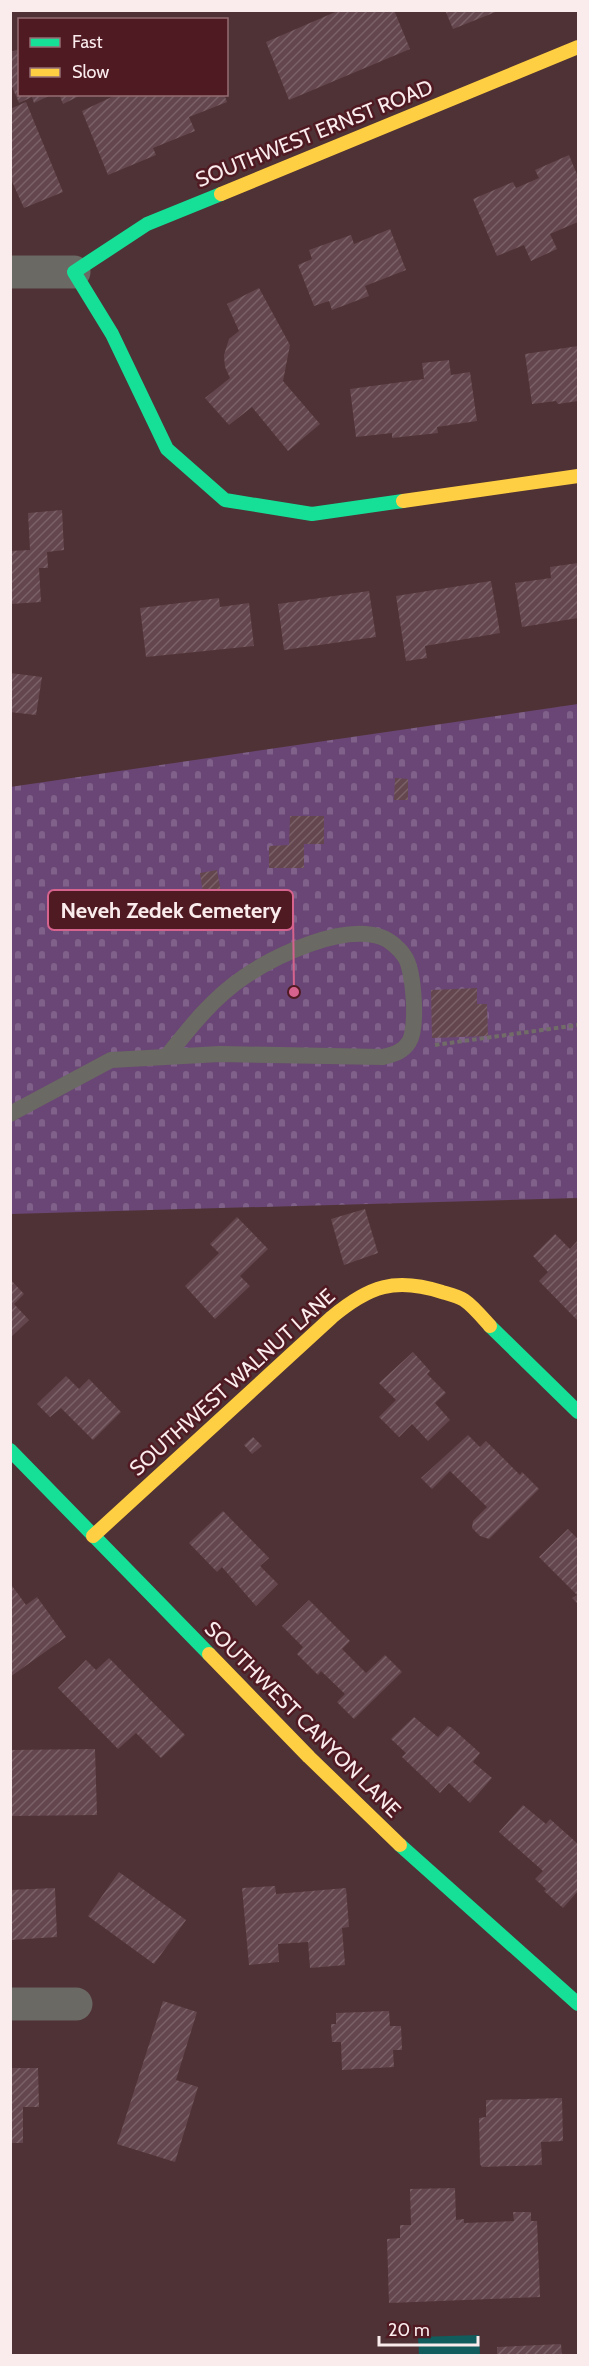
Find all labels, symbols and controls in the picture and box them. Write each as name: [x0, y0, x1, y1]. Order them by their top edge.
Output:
legend: [18, 18, 228, 96]
text: Fast: [72, 31, 103, 53]
text: Slow: [72, 61, 109, 83]
street label: SOUTHWEST ERNST ROAD: [192, 74, 436, 192]
callout: Neveh Zedek Cemetery: [48, 890, 293, 930]
text: Neveh Zedek Cemetery: [61, 897, 282, 924]
street label: SOUTHWEST WALNUT LANE: [124, 1283, 340, 1481]
street label: SOUTHWEST CANYON LANE: [200, 1616, 406, 1822]
scale bar: [379, 2309, 478, 2347]
text: 20 m: [388, 2319, 430, 2341]

